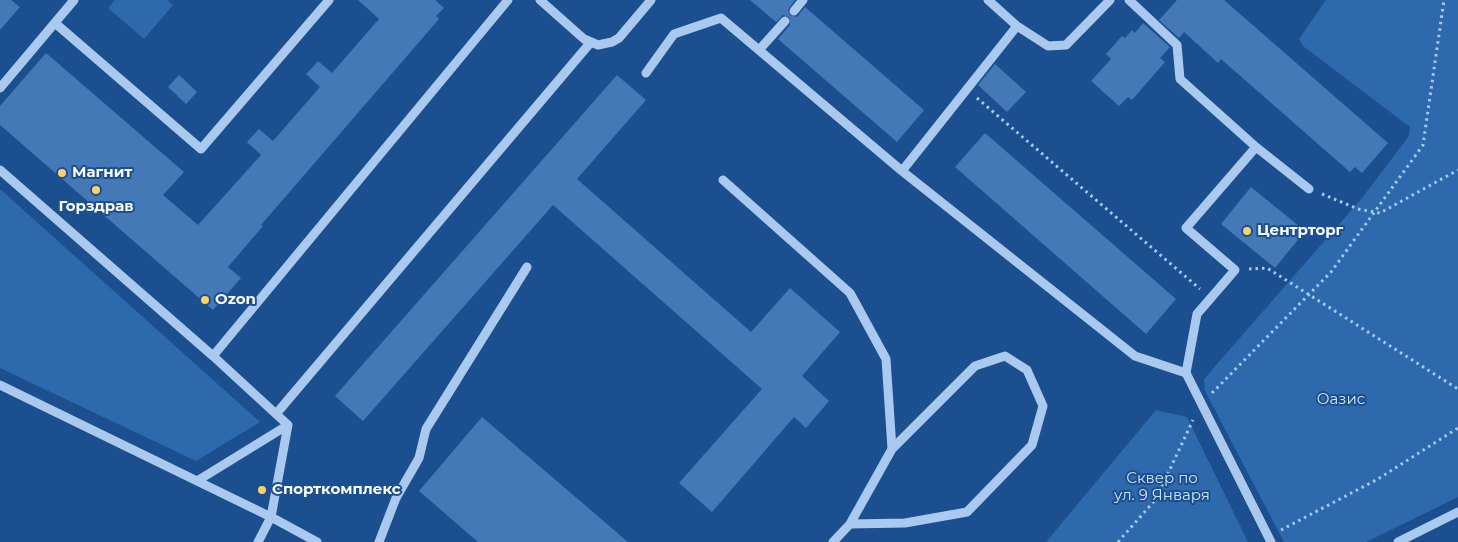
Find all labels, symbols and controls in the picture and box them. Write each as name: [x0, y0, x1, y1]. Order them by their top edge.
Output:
place label: Магнит: [72, 164, 132, 182]
marker: Магнит: [56, 167, 68, 179]
marker: Горздрав: [90, 184, 102, 196]
place label: Горздрав: [58, 198, 134, 216]
place label: Центрторг: [1257, 222, 1343, 240]
marker: Центрторг: [1241, 225, 1253, 237]
place label: Ozon: [215, 291, 256, 309]
marker: Ozon: [199, 294, 211, 306]
park label: Оазис: [1317, 391, 1365, 409]
park label: Сквер по ул. 9 Января: [1114, 470, 1210, 505]
place label: Спорткомплекс: [272, 481, 401, 499]
marker: Спорткомплекс: [256, 484, 268, 496]

